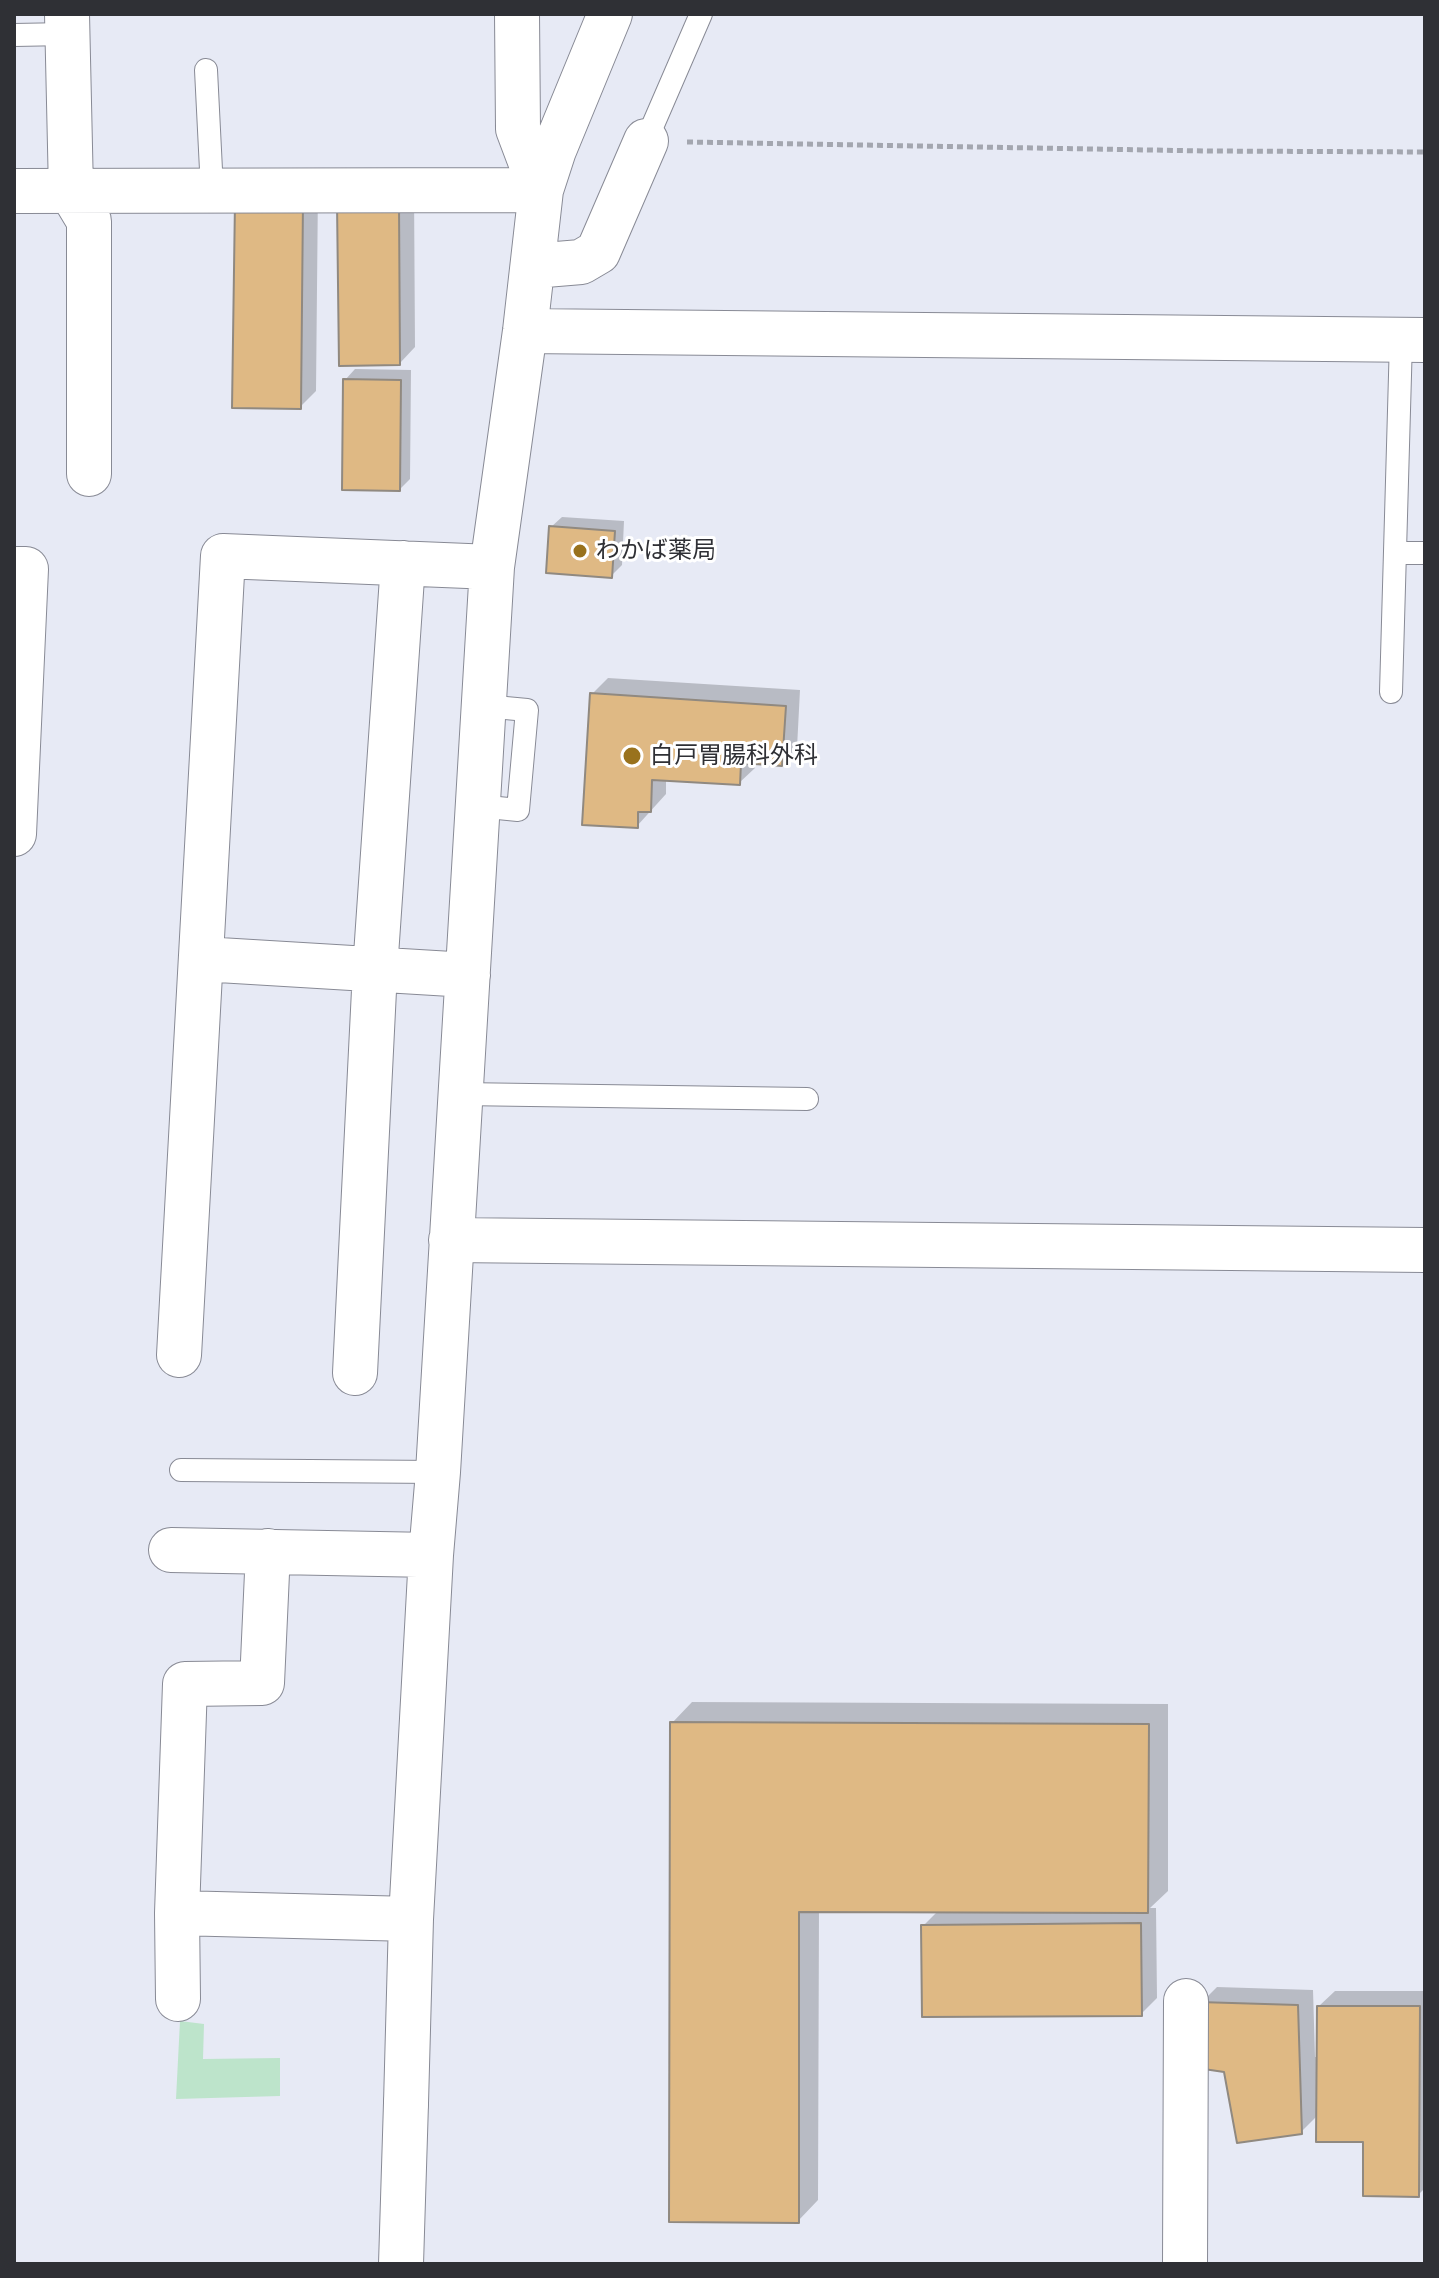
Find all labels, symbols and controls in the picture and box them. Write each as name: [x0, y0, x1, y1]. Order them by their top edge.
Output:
place label: わかば薬局: [596, 537, 716, 565]
marker: わかば薬局: [571, 542, 589, 560]
place label: 白戸胃腸科外科: [650, 742, 818, 770]
marker: 白戸胃腸科外科: [621, 745, 643, 767]

